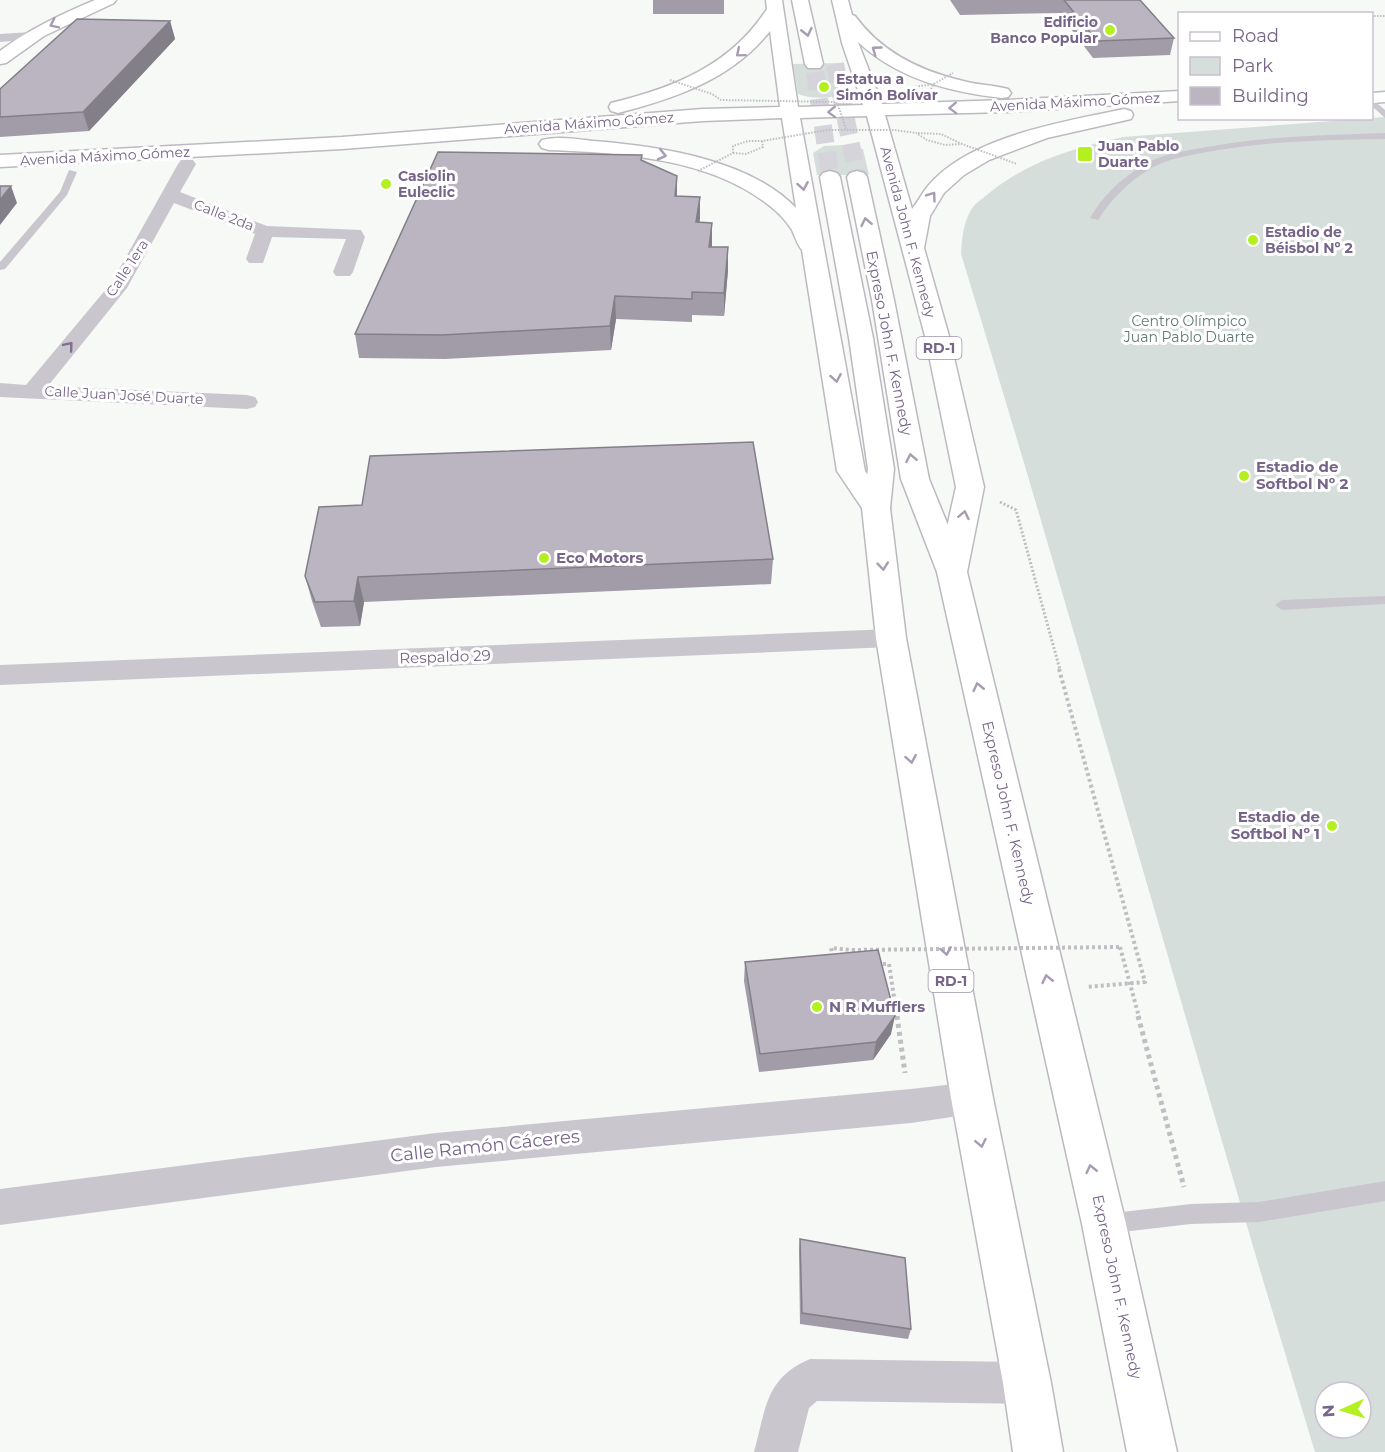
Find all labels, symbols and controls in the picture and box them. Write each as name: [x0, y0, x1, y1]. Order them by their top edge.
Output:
legend: [1178, 12, 1373, 120]
place label: Edificio Banco Popular: [990, 13, 1098, 47]
one-way arrow: [50, 17, 61, 28]
marker: Edificio Banco Popular: [1103, 23, 1117, 37]
text: Road: [1232, 25, 1279, 47]
one-way arrow: [799, 27, 812, 37]
one-way arrow: [736, 46, 746, 57]
one-way arrow: [872, 46, 883, 57]
text: Park: [1232, 55, 1273, 77]
place label: Estatua a Simón Bolívar: [836, 70, 938, 104]
marker: Estatua a Simón Bolívar: [817, 80, 831, 94]
text: Building: [1232, 85, 1309, 107]
street label: Avenida Máximo Gómez: [989, 89, 1161, 115]
one-way arrow: [949, 101, 958, 114]
one-way arrow: [828, 106, 837, 118]
street label: Avenida Máximo Gómez: [503, 108, 675, 138]
place label: Juan Pablo Duarte: [1097, 137, 1179, 171]
street label: Avenida Máximo Gómez: [19, 143, 191, 169]
street label: Avenida John F. Kennedy: [876, 144, 940, 320]
marker: Juan Pablo Duarte: [1076, 145, 1094, 163]
one-way arrow: [656, 148, 666, 161]
place label: Casiolin Euleclic: [398, 167, 456, 201]
marker: Casiolin Euleclic: [379, 177, 393, 191]
one-way arrow: [796, 181, 809, 191]
one-way arrow: [925, 191, 936, 202]
street label: Calle 2da: [191, 195, 257, 235]
one-way arrow: [861, 217, 874, 227]
place label: Estadio de Béisbol Nº 2: [1265, 223, 1353, 257]
marker: Estadio de Béisbol Nº 2: [1246, 233, 1260, 247]
street label: Calle 1era: [102, 236, 152, 300]
street label: Expreso John F. Kennedy: [862, 249, 917, 438]
park label: Centro Olímpico Juan Pablo Duarte: [1123, 312, 1254, 346]
road number: RD-1: [916, 337, 962, 359]
one-way arrow: [62, 341, 73, 352]
one-way arrow: [829, 373, 842, 383]
street label: Calle Juan José Duarte: [44, 382, 204, 408]
one-way arrow: [905, 454, 918, 464]
place label: Estadio de Softbol Nº 2: [1256, 457, 1348, 493]
marker: Estadio de Softbol Nº 2: [1237, 469, 1251, 483]
one-way arrow: [957, 510, 970, 520]
place label: Eco Motors: [556, 548, 644, 567]
marker: Eco Motors: [537, 551, 551, 565]
one-way arrow: [876, 561, 889, 571]
street label: Respaldo 29: [399, 645, 491, 668]
one-way arrow: [972, 682, 985, 692]
street label: Expreso John F. Kennedy: [978, 719, 1039, 907]
one-way arrow: [904, 754, 917, 764]
place label: Estadio de Softbol Nº 1: [1231, 807, 1320, 843]
marker: Estadio de Softbol Nº 1: [1325, 819, 1339, 833]
one-way arrow: [939, 946, 951, 955]
road number: RD-1: [928, 970, 974, 992]
one-way arrow: [1042, 974, 1055, 984]
place label: N R Mufflers: [829, 997, 925, 1016]
marker: N R Mufflers: [810, 1000, 824, 1014]
street label: Calle Ramón Cáceres: [389, 1125, 581, 1167]
one-way arrow: [974, 1137, 987, 1147]
one-way arrow: [1086, 1164, 1099, 1174]
street label: Expreso John F. Kennedy: [1089, 1193, 1147, 1382]
north arrow: [1313, 1380, 1373, 1440]
text: N: [1319, 1404, 1338, 1418]

